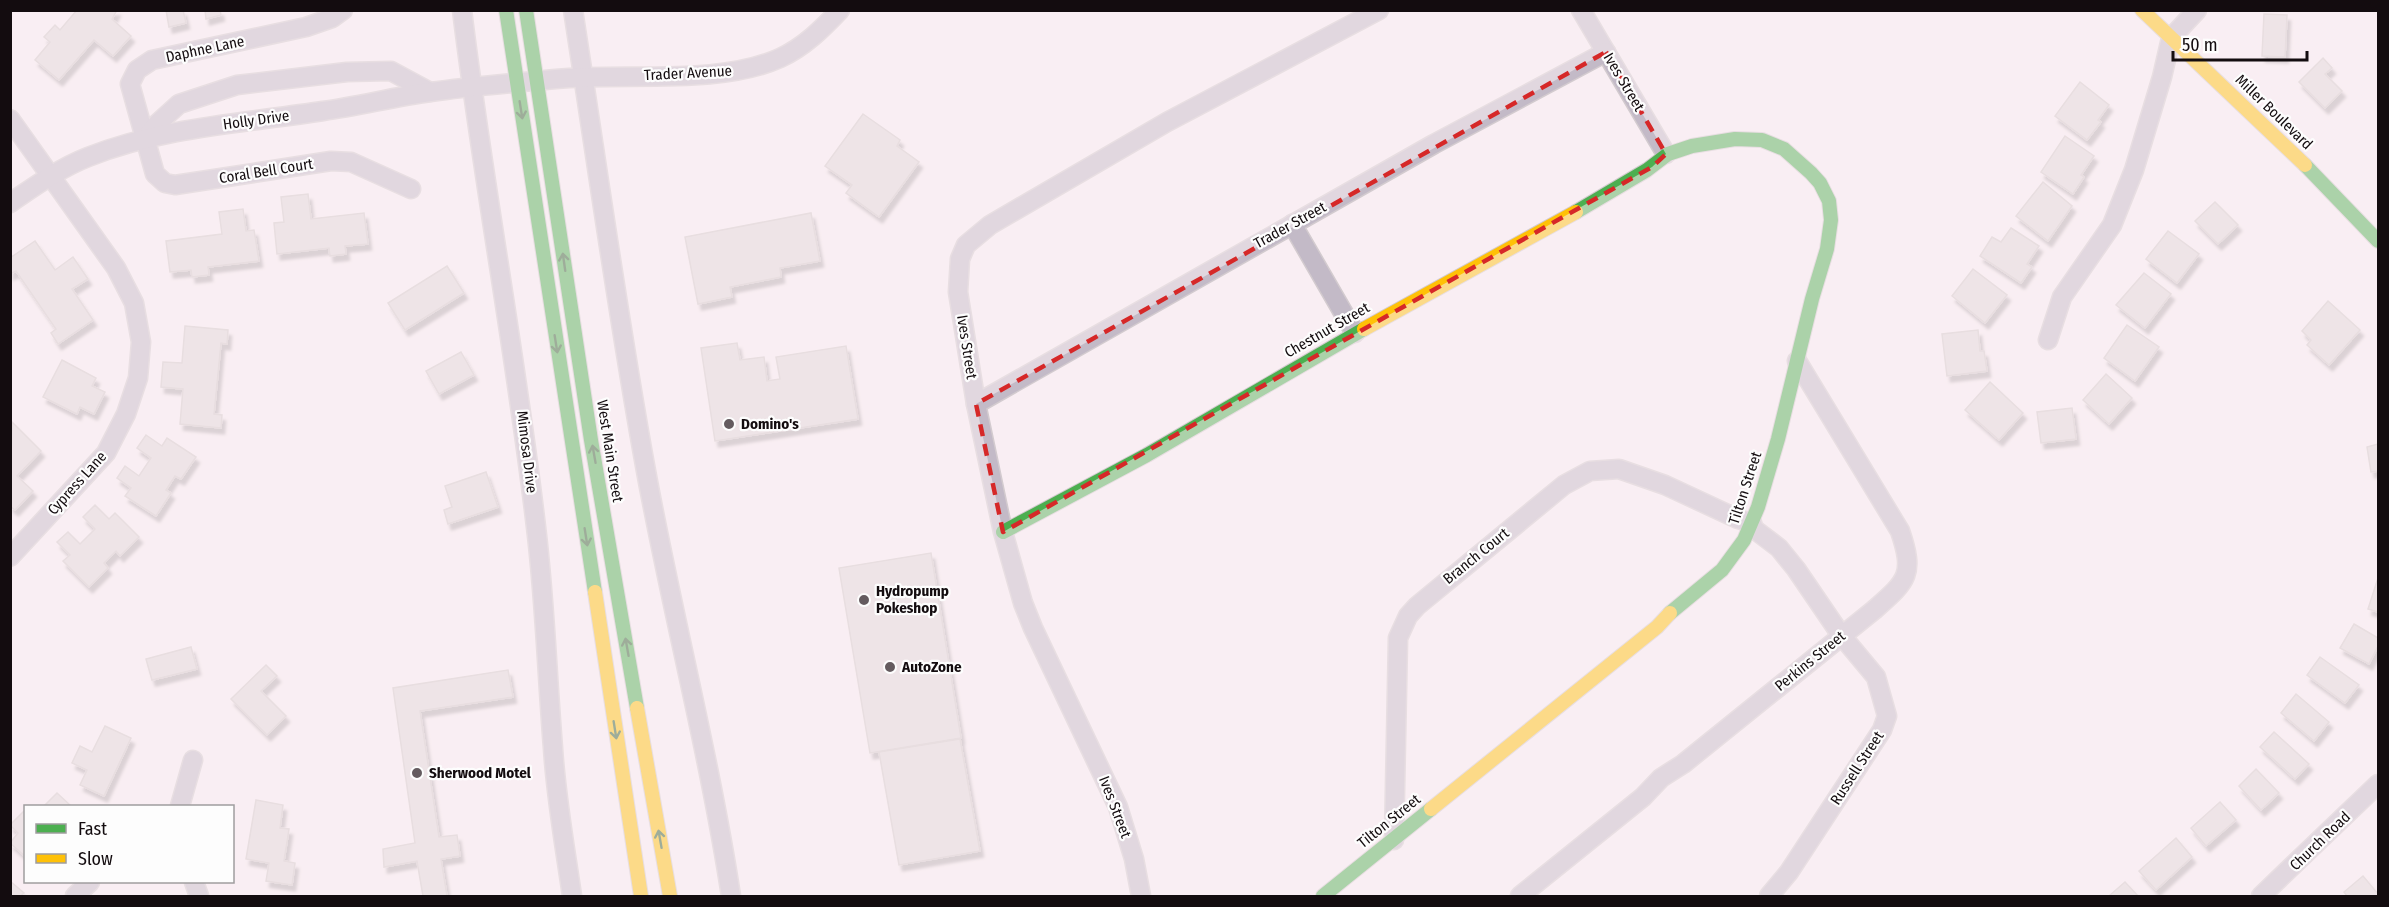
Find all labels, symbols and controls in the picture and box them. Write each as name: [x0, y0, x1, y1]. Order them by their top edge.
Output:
scale bar: [2173, 24, 2306, 62]
street label: Daphne Lane: [164, 32, 246, 66]
text: 50 m: [2182, 34, 2218, 56]
street label: Ives Street: [1600, 50, 1648, 114]
street label: Trader Avenue: [644, 62, 732, 84]
street label: Miller Boulevard: [2232, 71, 2316, 153]
one-way arrow: [515, 99, 526, 119]
street label: Holly Drive: [222, 106, 290, 134]
street label: Coral Bell Court: [218, 155, 314, 187]
street label: Trader Street: [1251, 198, 1329, 252]
one-way arrow: [559, 252, 570, 272]
street label: Chestnut Street: [1281, 298, 1373, 362]
street label: Ives Street: [953, 314, 981, 380]
one-way arrow: [551, 334, 562, 354]
street label: West Main Street: [593, 399, 627, 504]
street label: Mimosa Drive: [513, 410, 541, 494]
place label: Domino's: [741, 415, 799, 433]
marker: Domino's: [722, 417, 736, 431]
one-way arrow: [588, 445, 599, 465]
street label: Cypress Lane: [44, 448, 110, 518]
street label: Tilton Street: [1725, 449, 1765, 527]
street label: Branch Court: [1440, 524, 1513, 588]
one-way arrow: [580, 527, 591, 546]
place label: Hydropump Pokeshop: [876, 582, 949, 617]
marker: Hydropump Pokeshop: [857, 593, 871, 607]
street label: Perkins Street: [1771, 627, 1849, 695]
one-way arrow: [621, 637, 632, 657]
place label: AutoZone: [901, 658, 962, 676]
marker: AutoZone: [883, 660, 897, 674]
one-way arrow: [610, 719, 621, 739]
street label: Russell Street: [1826, 728, 1888, 808]
place label: Sherwood Motel: [429, 764, 532, 782]
marker: Sherwood Motel: [410, 766, 424, 780]
street label: Ives Street: [1095, 774, 1135, 841]
street label: Tilton Street: [1354, 790, 1424, 852]
legend: [24, 805, 234, 883]
street label: Church Road: [2286, 808, 2354, 874]
text: Fast: [78, 818, 107, 840]
one-way arrow: [654, 829, 665, 849]
text: Slow: [78, 848, 113, 870]

